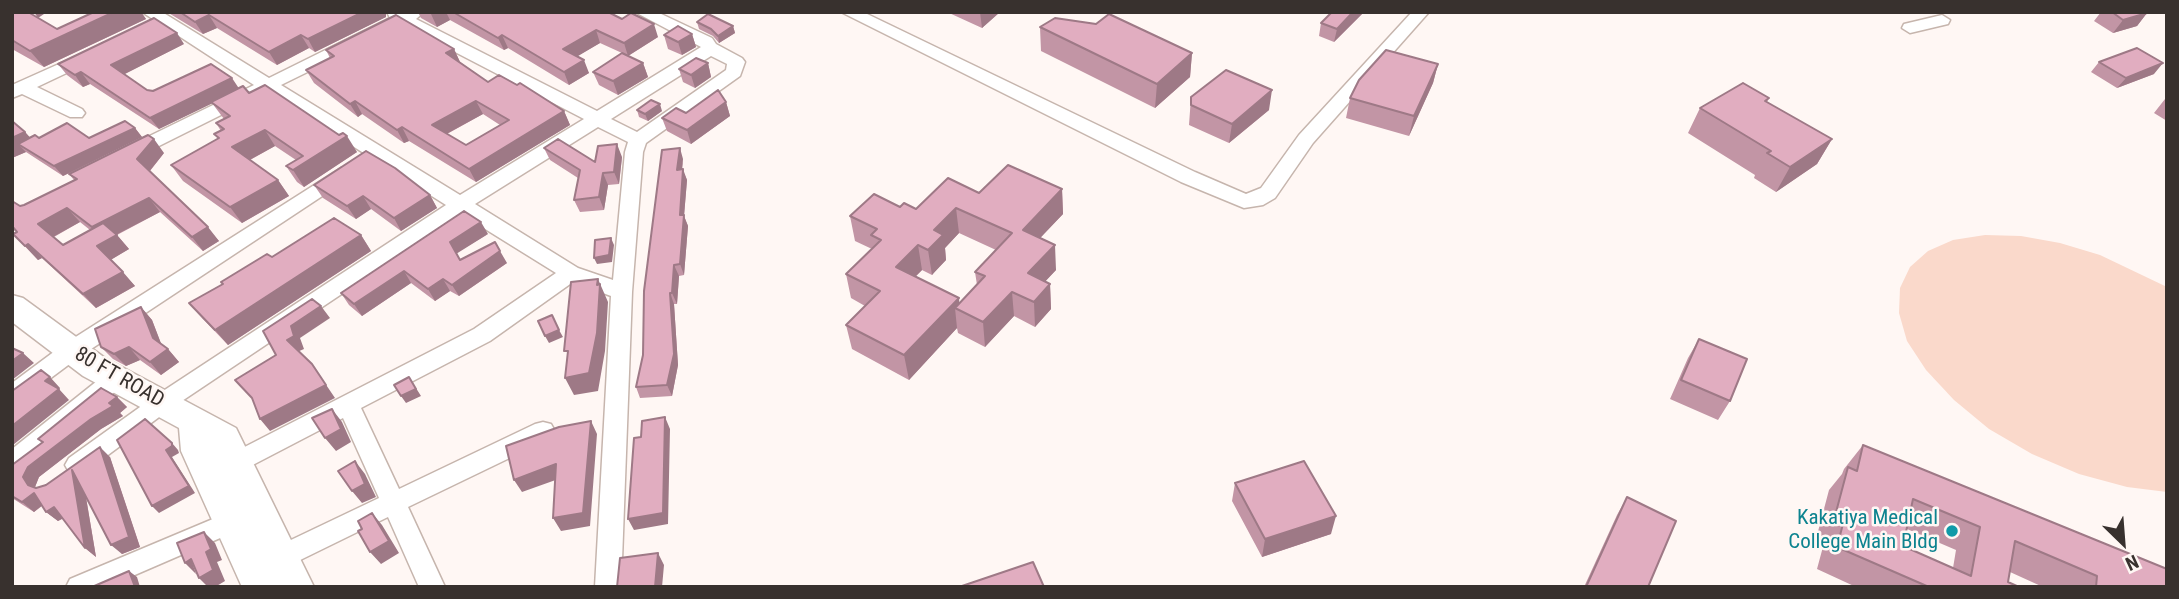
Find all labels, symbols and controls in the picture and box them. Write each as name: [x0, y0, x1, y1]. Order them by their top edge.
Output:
street label: 80 FT ROAD: [70, 342, 168, 414]
place label: Kakatiya Medical College Main Bldg: [1788, 506, 1938, 556]
north arrow: [2088, 508, 2158, 578]
marker: Kakatiya Medical College Main Bldg: [1944, 523, 1960, 539]
text: N: [2122, 550, 2142, 575]

